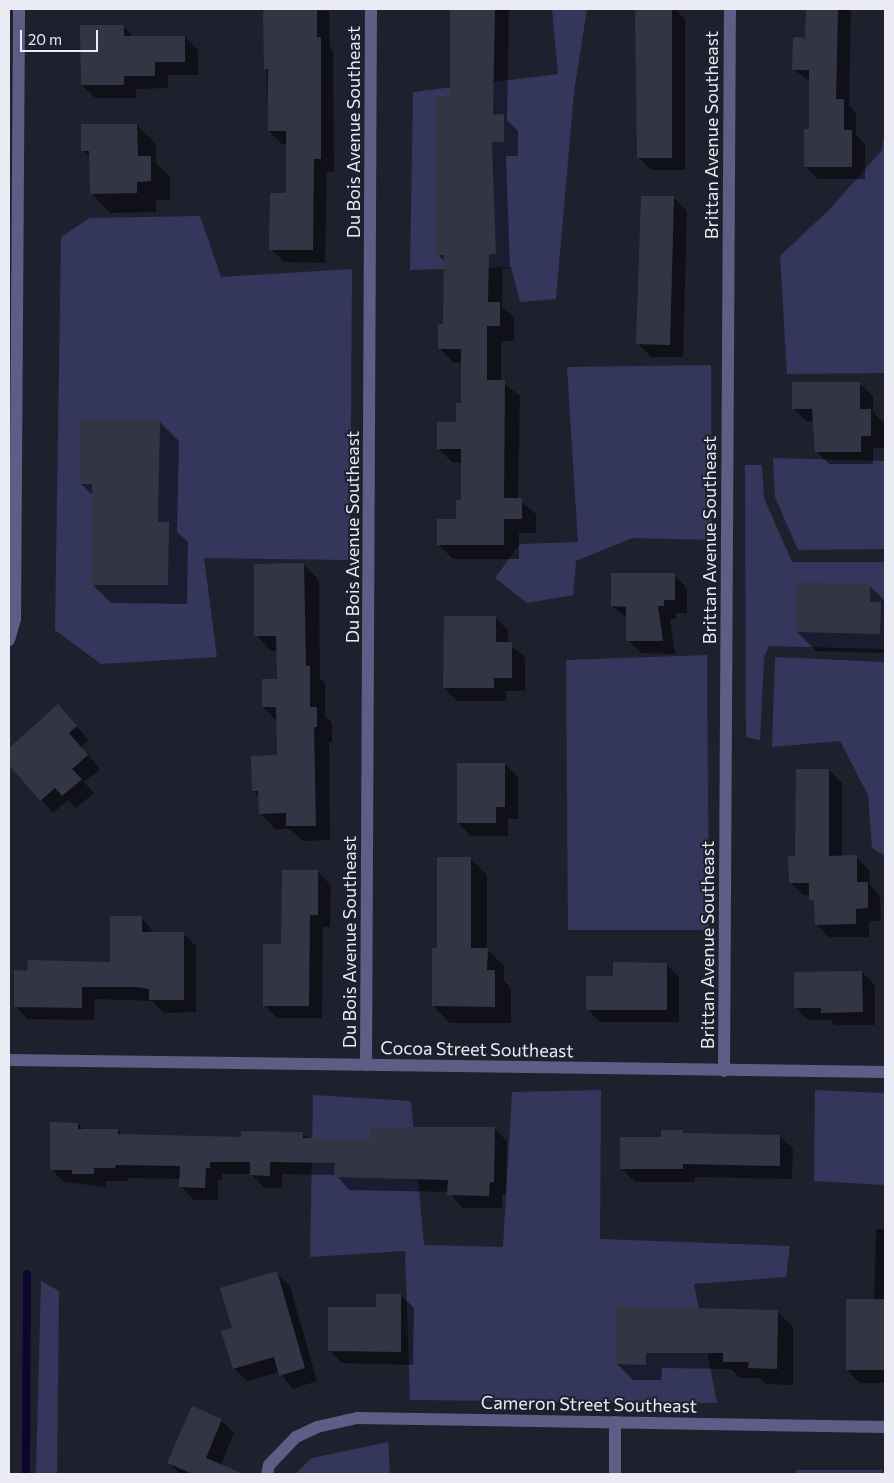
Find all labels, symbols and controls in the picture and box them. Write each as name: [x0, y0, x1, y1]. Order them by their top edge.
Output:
scale bar: [22, 20, 100, 52]
street label: Du Bois Avenue Southeast: [342, 26, 364, 238]
text: 20 m: [28, 30, 62, 48]
street label: Brittan Avenue Southeast: [700, 31, 722, 239]
street label: Du Bois Avenue Southeast: [341, 431, 363, 643]
street label: Brittan Avenue Southeast: [698, 436, 720, 644]
street label: Du Bois Avenue Southeast: [338, 836, 360, 1048]
street label: Brittan Avenue Southeast: [696, 841, 718, 1049]
street label: Cocoa Street Southeast: [380, 1037, 574, 1061]
street label: Cameron Street Southeast: [481, 1391, 697, 1417]

